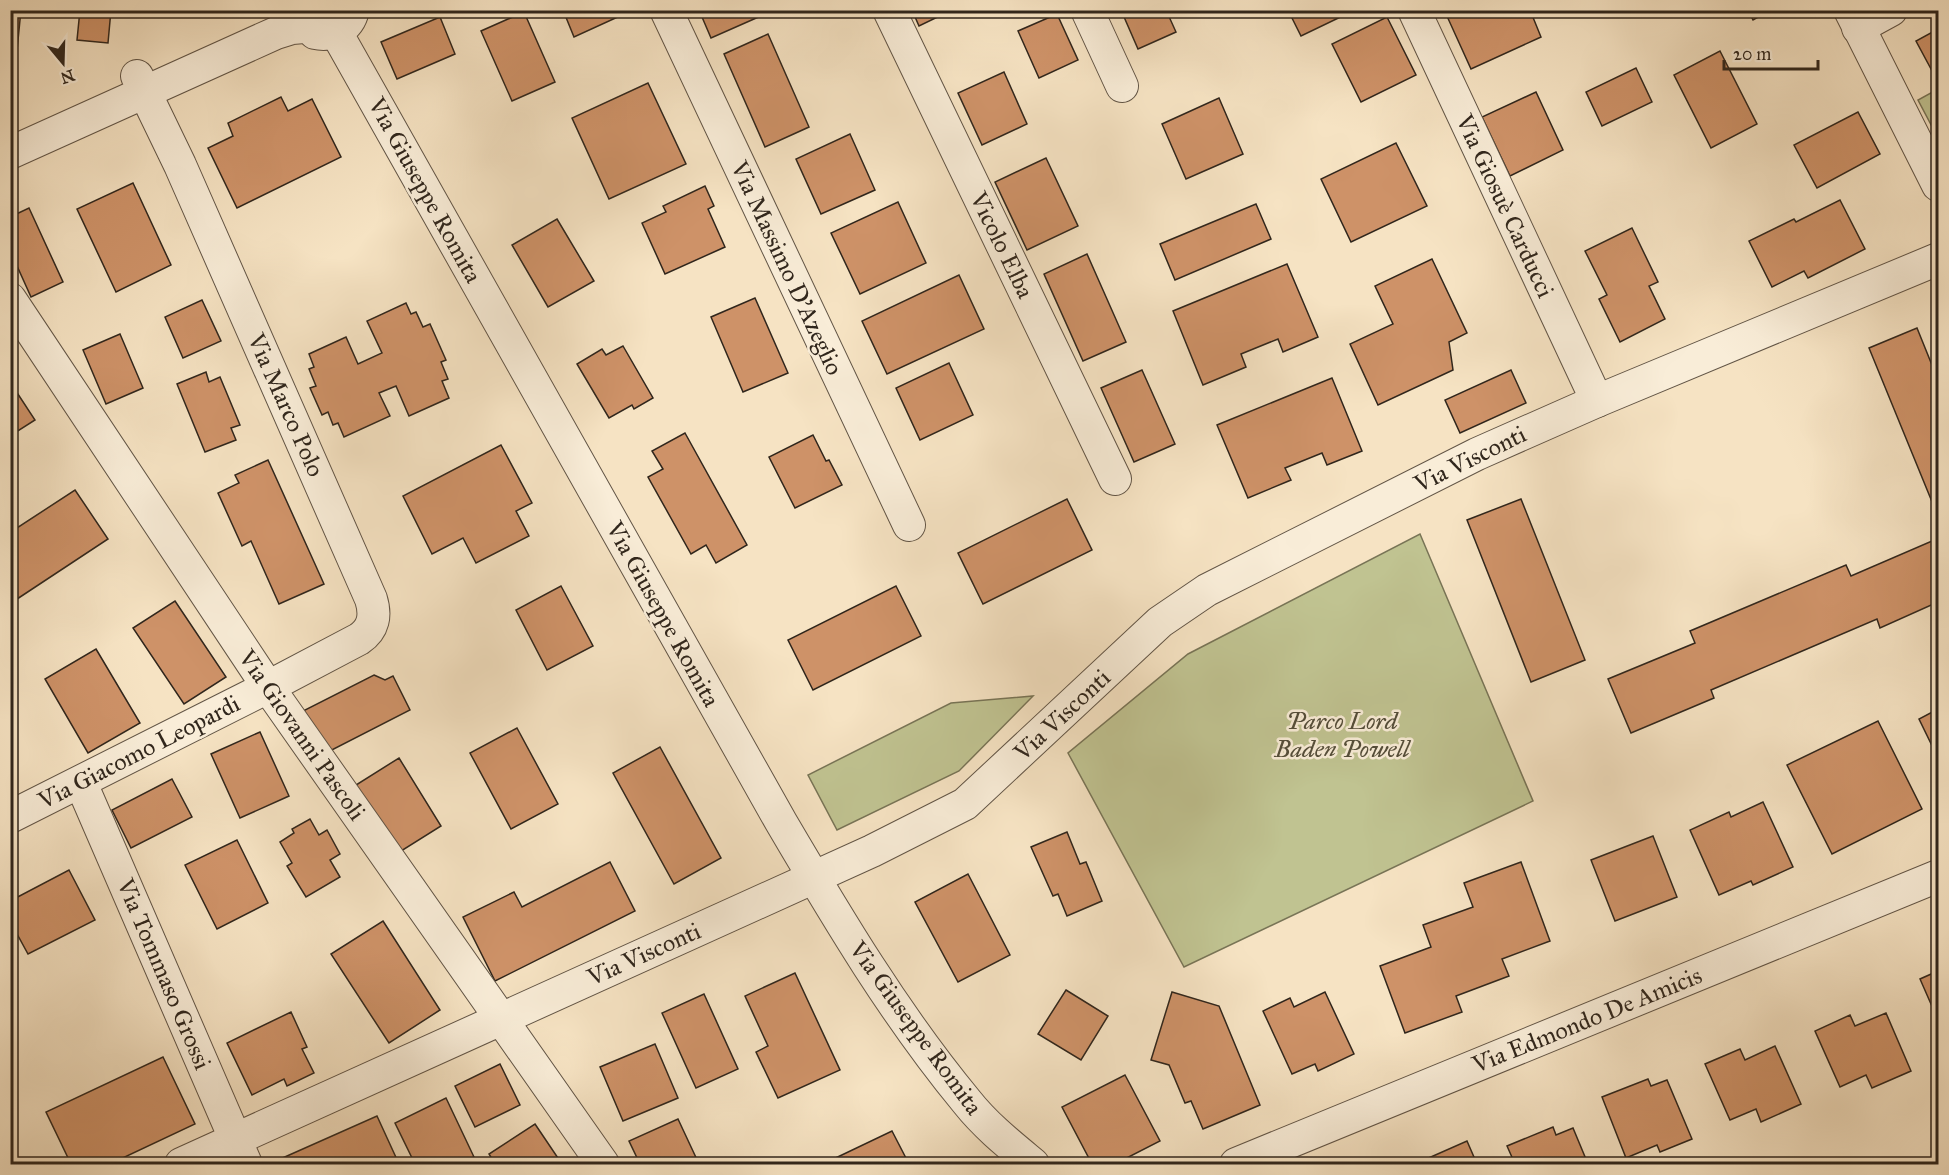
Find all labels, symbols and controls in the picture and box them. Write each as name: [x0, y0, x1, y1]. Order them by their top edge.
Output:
north arrow: [33, 33, 93, 93]
scale bar: [1724, 33, 1818, 71]
text: 20 m: [1733, 43, 1771, 65]
text: N: [58, 66, 77, 88]
street label: Via Giuseppe Romita: [361, 91, 489, 289]
street label: Via Giosuè Carducci: [1449, 109, 1561, 303]
street label: Via Massimo D'Azeglio: [724, 155, 850, 380]
street label: Vicolo Elba: [963, 186, 1041, 304]
street label: Via Marco Polo: [241, 328, 331, 481]
street label: Via Visconti: [1408, 419, 1531, 499]
street label: Via Giuseppe Romita: [599, 515, 727, 713]
street label: Via Giovanni Pascoli: [231, 643, 372, 826]
street label: Via Visconti: [1007, 662, 1117, 768]
street label: Via Giacomo Leopardi: [32, 688, 245, 816]
park label: Parco Lord Baden Powell: [1274, 706, 1412, 764]
street label: Via Tommaso Grossi: [110, 873, 218, 1074]
street label: Via Visconti: [582, 916, 706, 993]
street label: Via Giuseppe Romita: [842, 934, 990, 1121]
street label: Via Edmondo De Amicis: [1467, 960, 1706, 1080]

